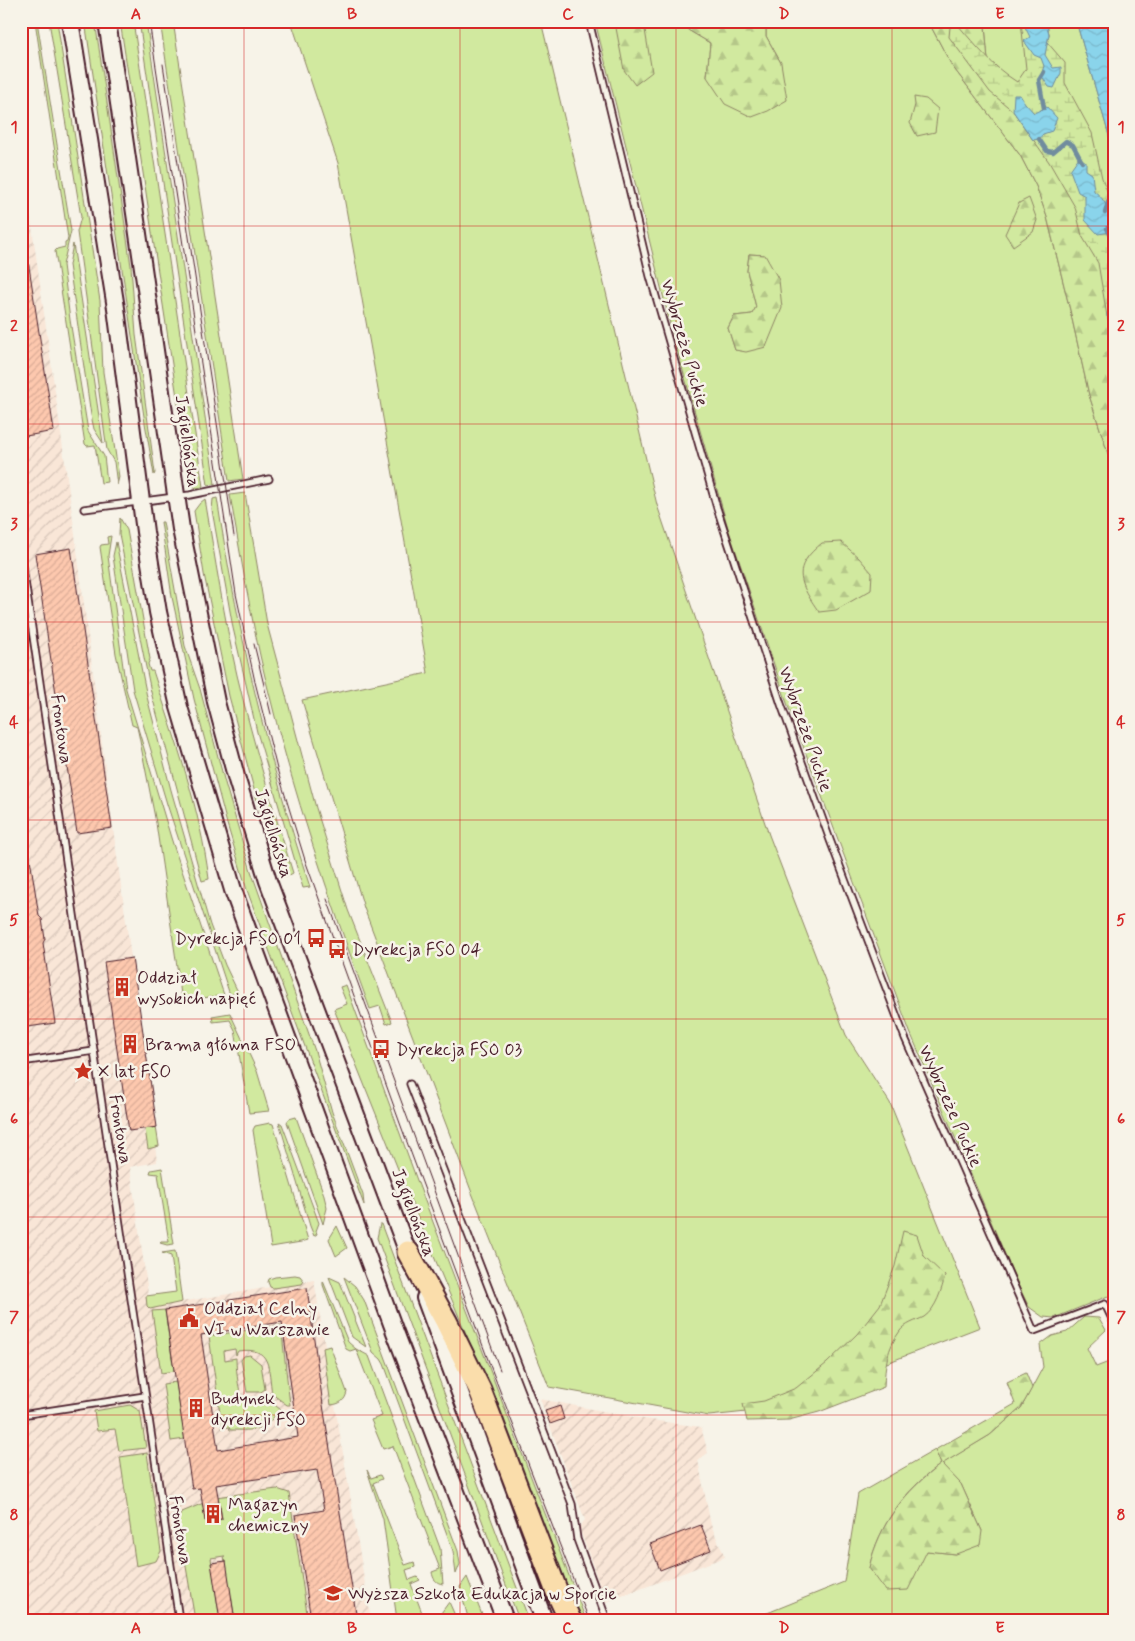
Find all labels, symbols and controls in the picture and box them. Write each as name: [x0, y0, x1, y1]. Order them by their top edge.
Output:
text: A: [131, 4, 141, 25]
text: B: [347, 4, 357, 25]
text: C: [562, 4, 574, 25]
text: D: [778, 4, 790, 25]
text: E: [995, 4, 1005, 25]
text: 1: [10, 117, 18, 138]
text: 1: [1117, 117, 1125, 138]
street label: Wybrzeże Puckie: [654, 277, 714, 410]
text: 2: [10, 316, 18, 337]
text: 2: [1117, 316, 1125, 337]
street label: Jagiellońska: [167, 393, 205, 489]
text: 3: [10, 514, 18, 535]
text: 3: [1117, 514, 1125, 535]
street label: Wybrzeże Puckie: [772, 663, 838, 795]
street label: Frontowa: [44, 693, 78, 765]
text: 4: [9, 712, 19, 733]
text: 4: [1116, 712, 1126, 733]
street label: Jagiellońska: [246, 785, 298, 882]
text: 5: [9, 910, 19, 931]
text: 5: [1116, 910, 1126, 931]
place label: Dyrekcja FSO 01: [175, 927, 301, 951]
bus stop icon: Dyrekcja FSO 01: [305, 927, 327, 949]
bus stop icon: Dyrekcja FSO 04: [326, 938, 348, 960]
place label: Dyrekcja FSO 04: [352, 938, 481, 962]
place label: Oddział wysokich napięć: [137, 966, 256, 1011]
building icon: Oddział wysokich napięć: [111, 976, 133, 998]
building icon: Brama główna FSO: [119, 1033, 141, 1055]
place label: Brama główna FSO: [145, 1033, 296, 1057]
bus stop icon: Dyrekcja FSO 03: [370, 1038, 392, 1060]
place label: Dyrekcja FSO 03: [396, 1038, 522, 1062]
street label: Wybrzeże Puckie: [912, 1042, 988, 1171]
place icon: X lat FSO: [72, 1060, 94, 1082]
place label: X lat FSO: [98, 1060, 171, 1084]
street label: Frontowa: [103, 1093, 137, 1166]
text: 6: [10, 1109, 18, 1130]
text: 6: [1117, 1109, 1125, 1130]
street label: Jagiellońska: [383, 1165, 441, 1261]
place label: Oddział Celny VI w Warszawie: [204, 1297, 330, 1342]
text: 7: [9, 1307, 19, 1328]
public building icon: Oddział Celny VI w Warszawie: [178, 1307, 200, 1329]
text: 7: [1116, 1307, 1126, 1328]
place label: Budynek dyrekcji FSO: [211, 1387, 306, 1432]
building icon: Budynek dyrekcji FSO: [185, 1397, 207, 1419]
place label: Magazyn chemiczny: [228, 1493, 309, 1538]
street label: Frontowa: [163, 1494, 197, 1567]
building icon: Magazyn chemiczny: [202, 1503, 224, 1525]
text: 8: [9, 1505, 19, 1526]
text: 8: [1116, 1505, 1126, 1526]
school or university icon: Wyższa Szkoła Edukacja w Sporcie: [322, 1582, 344, 1604]
place label: Wyższa Szkoła Edukacja w Sporcie: [348, 1582, 617, 1606]
text: A: [131, 1618, 141, 1639]
text: B: [347, 1618, 357, 1639]
text: C: [562, 1618, 574, 1639]
text: D: [778, 1618, 790, 1639]
text: E: [995, 1618, 1005, 1639]

